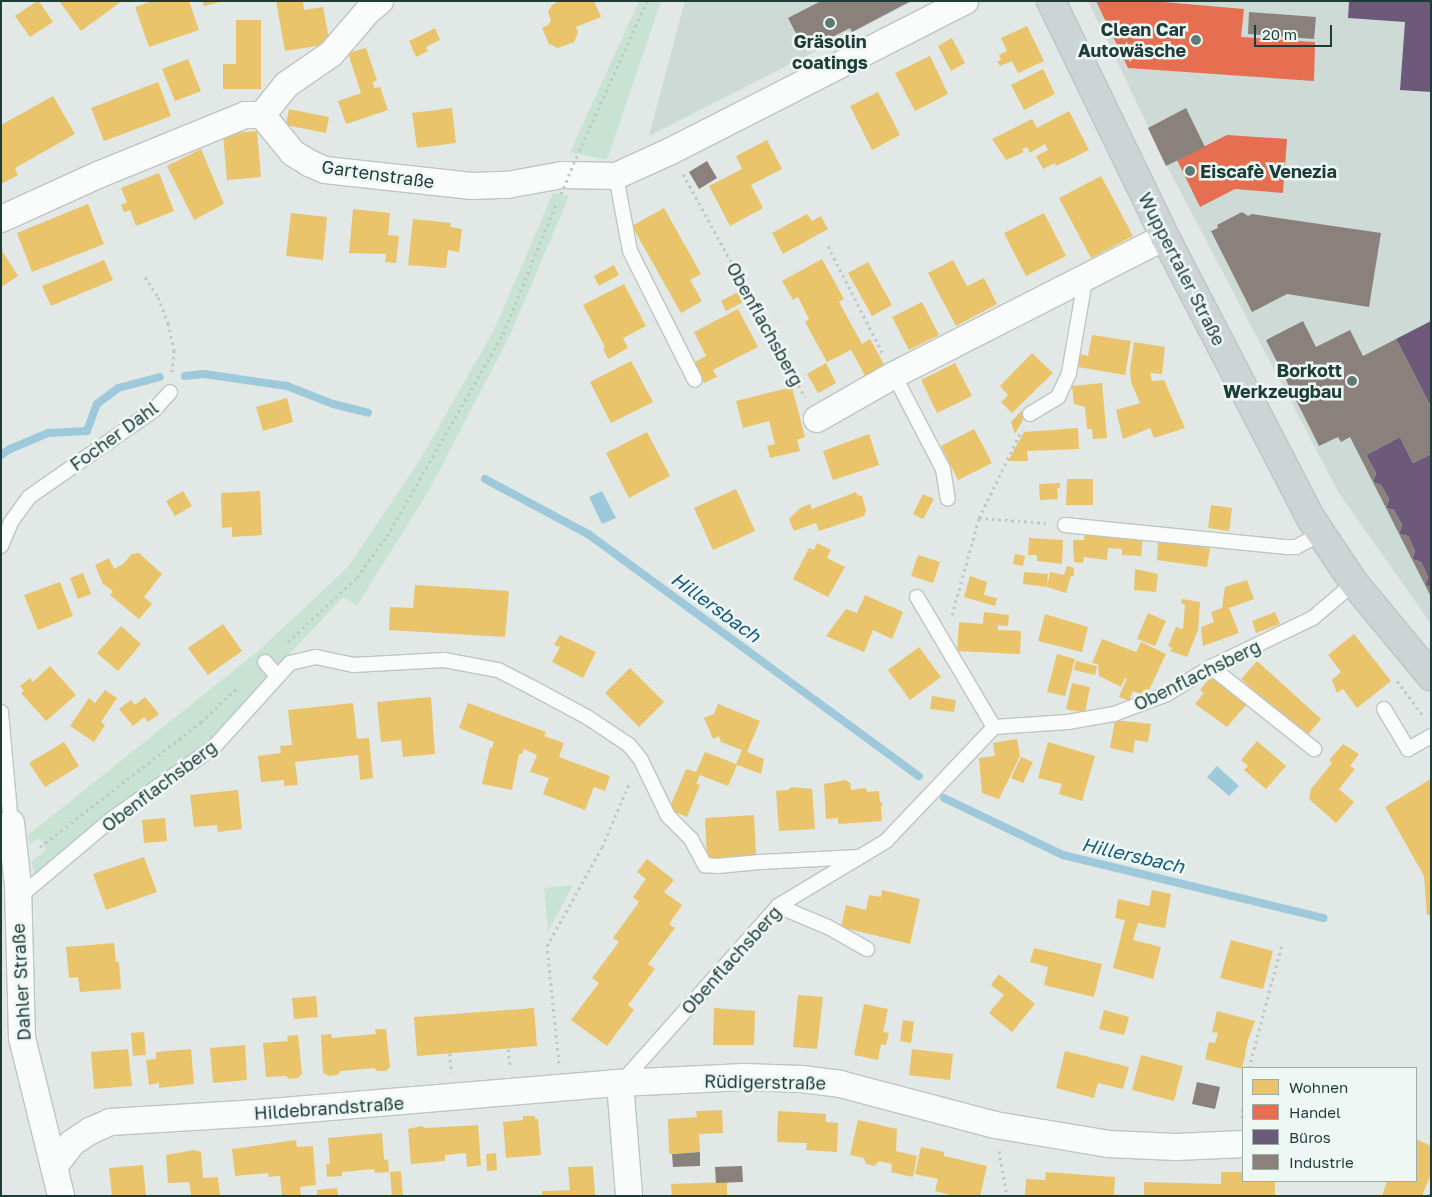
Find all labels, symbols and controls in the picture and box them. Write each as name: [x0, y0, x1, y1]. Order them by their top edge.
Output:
scale bar: [1257, 15, 1334, 47]
marker: Gräsolin coatings: [824, 17, 836, 29]
place label: Clean Car Autowäsche: [1078, 19, 1186, 62]
text: 20 m: [1262, 25, 1297, 43]
place label: Gräsolin coatings: [792, 31, 868, 74]
marker: Clean Car Autowäsche: [1190, 34, 1202, 46]
street label: Gartenstraße: [320, 155, 436, 193]
place label: Eiscafè Venezia: [1200, 160, 1337, 182]
marker: Eiscafè Venezia: [1184, 165, 1196, 177]
street label: Wuppertaler Straße: [1134, 189, 1230, 349]
street label: Obenflachsberg: [722, 258, 808, 390]
place label: Borkott Werkzeugbau: [1223, 360, 1342, 402]
marker: Borkott Werkzeugbau: [1346, 375, 1358, 387]
street label: Focher Dahl: [66, 397, 162, 475]
water label: Hillersbach: [667, 567, 765, 647]
street label: Obenflachsberg: [1130, 635, 1264, 715]
street label: Obenflachsberg: [97, 736, 221, 836]
water label: Hillersbach: [1080, 832, 1186, 878]
street label: Obenflachsberg: [677, 901, 785, 1019]
street label: Dahler Straße: [7, 923, 35, 1041]
legend: [1242, 1067, 1417, 1182]
street label: Rüdigerstraße: [704, 1070, 826, 1094]
text: Wohnen: [1289, 1078, 1348, 1096]
street label: Hildebrandstraße: [253, 1092, 405, 1124]
text: Handel: [1289, 1103, 1341, 1121]
text: Büros: [1289, 1128, 1331, 1146]
text: Industrie: [1289, 1153, 1354, 1171]

